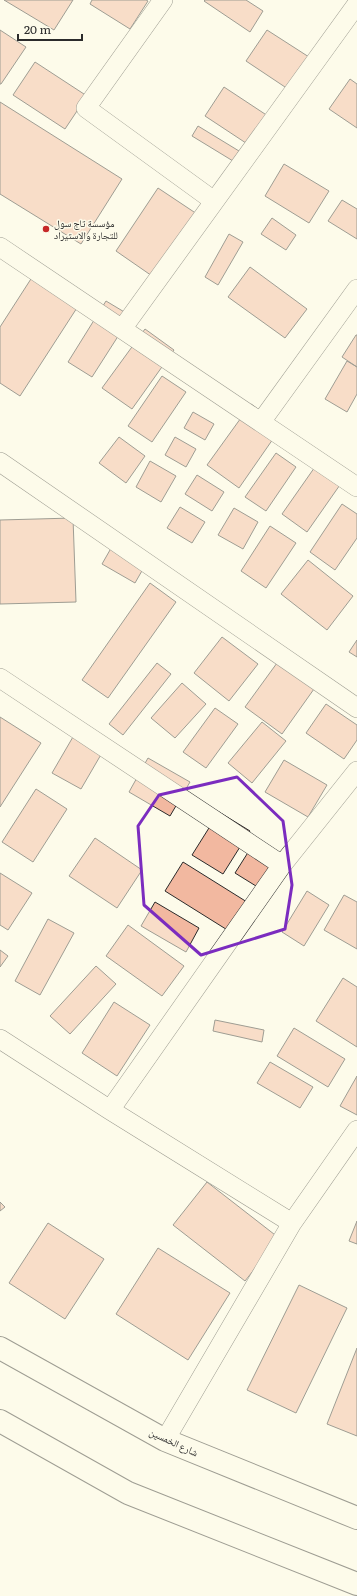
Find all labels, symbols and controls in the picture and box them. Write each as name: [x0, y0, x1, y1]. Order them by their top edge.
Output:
scale bar: [18, 16, 82, 42]
text: 20 m: [24, 20, 51, 38]
place label: مؤسسة تاج سول للتجارة والاستيراد: [54, 215, 118, 242]
marker: مؤسسة تاج سول للتجارة والاستيراد: [41, 224, 51, 234]
street label: شارع الخمسين: [147, 1424, 201, 1460]

